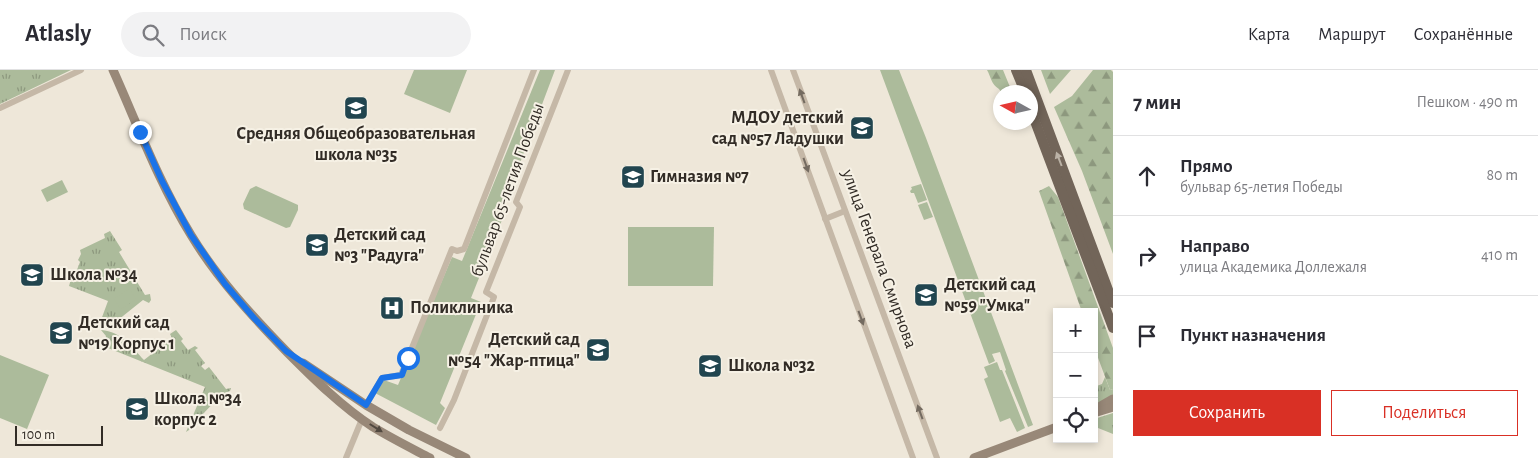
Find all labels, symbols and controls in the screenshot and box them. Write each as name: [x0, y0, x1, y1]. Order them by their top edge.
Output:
search box: [121, 12, 471, 57]
icon: search: [139, 21, 167, 49]
text: Atlasly: [25, 22, 91, 46]
text: Поиск: [179, 25, 227, 44]
text: Карта: [1248, 26, 1290, 44]
text: Маршрут: [1318, 26, 1386, 44]
text: Сохранённые: [1414, 26, 1513, 44]
north arrow: [993, 85, 1038, 130]
one-way arrow: [798, 88, 806, 103]
text: 7 мин: [1133, 92, 1181, 113]
text: Пешком · 490 m: [1417, 94, 1518, 110]
school or university icon: Средняя Общеобразовательная школа №35: [343, 95, 369, 121]
street label: бульвар 65-летия Победы: [467, 100, 548, 279]
place label: МДОУ детский сад №57 Ладушки: [712, 109, 844, 148]
school or university icon: МДОУ детский сад №57 Ладушки: [849, 115, 875, 141]
route end: [129, 121, 152, 144]
place label: Средняя Общеобразовательная школа №35: [236, 125, 476, 164]
one-way arrow: [1055, 151, 1063, 166]
text: Прямо: [1180, 157, 1233, 176]
one-way arrow: [802, 158, 810, 173]
icon: ahead: [1133, 162, 1161, 190]
school or university icon: Гимназия №7: [620, 164, 646, 190]
street label: улица Генерала Смирнова: [838, 166, 920, 351]
text: 80 m: [1487, 167, 1518, 183]
place label: Гимназия №7: [650, 168, 749, 186]
text: бульвар 65-летия Победы: [1180, 179, 1343, 195]
place label: Детский сад №3 "Радуга": [334, 226, 426, 265]
school or university icon: Детский сад №3 "Радуга": [304, 232, 330, 258]
text: Направо: [1180, 237, 1250, 256]
icon: right: [1133, 242, 1161, 270]
text: 410 m: [1481, 247, 1518, 263]
text: улица Академика Доллежаля: [1180, 259, 1367, 275]
school or university icon: Школа №34: [19, 262, 45, 288]
place label: Школа №34: [50, 266, 138, 284]
place label: Детский сад №59 "Умка": [944, 276, 1036, 315]
school or university icon: Детский сад №59 "Умка": [913, 282, 939, 308]
hospital icon: Поликлиника: [379, 295, 405, 321]
place label: Поликлиника: [410, 299, 514, 317]
map controls: [1053, 308, 1098, 443]
button: +: [1053, 308, 1098, 353]
one-way arrow: [858, 310, 865, 325]
place label: Детский сад №19 Корпус 1: [78, 314, 175, 353]
school or university icon: Детский сад №19 Корпус 1: [48, 320, 74, 346]
icon: arrive: [1133, 322, 1161, 350]
text: Пункт назначения: [1180, 326, 1326, 345]
place label: Детский сад №54 "Жар-птица": [448, 331, 580, 370]
school or university icon: Детский сад №54 "Жар-птица": [585, 337, 611, 363]
route start: [397, 347, 420, 370]
school or university icon: Школа №32: [697, 353, 723, 379]
button: −: [1053, 353, 1098, 398]
place label: Школа №32: [728, 357, 816, 375]
place label: Школа №34 корпус 2: [154, 390, 242, 429]
button: Сохранить: [1133, 390, 1321, 436]
button: Поделиться: [1331, 390, 1518, 436]
school or university icon: Школа №34 корпус 2: [124, 396, 150, 422]
button: locate: [1053, 398, 1098, 443]
one-way arrow: [916, 404, 924, 419]
scale bar: [15, 423, 102, 446]
one-way arrow: [370, 424, 383, 433]
text: 100 m: [22, 428, 55, 442]

